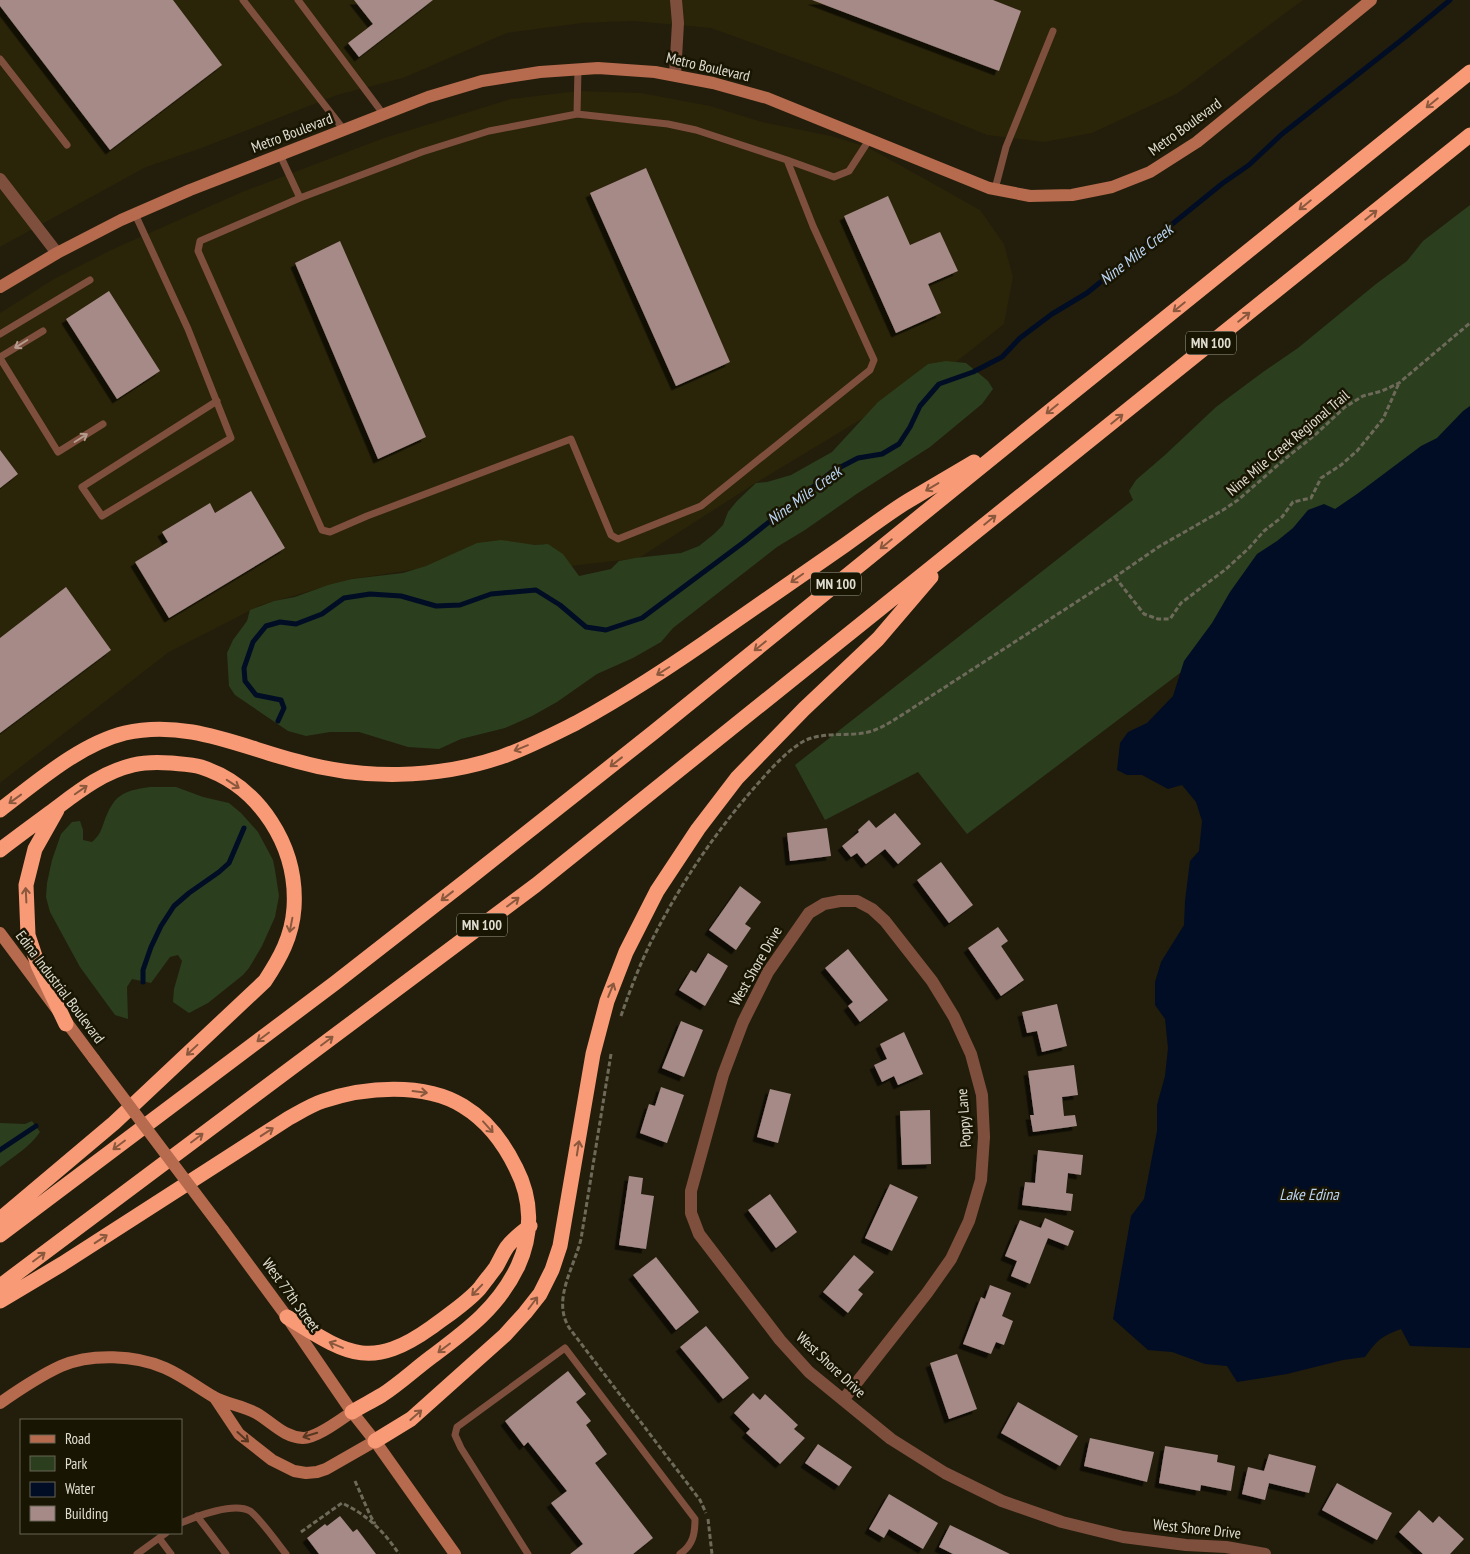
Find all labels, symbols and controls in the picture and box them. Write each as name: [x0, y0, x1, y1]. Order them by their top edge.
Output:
street label: Metro Boulevard: [664, 48, 752, 85]
street label: Metro Boulevard: [1145, 94, 1225, 159]
one-way arrow: [1425, 98, 1439, 108]
street label: Metro Boulevard: [248, 108, 335, 157]
one-way arrow: [1299, 199, 1312, 210]
one-way arrow: [1364, 210, 1377, 221]
water label: Nine Mile Creek: [1095, 218, 1178, 289]
one-way arrow: [1172, 301, 1185, 312]
one-way arrow: [1237, 311, 1250, 322]
road number: MN 100: [1186, 332, 1236, 354]
one-way arrow: [15, 340, 29, 350]
street label: Nine Mile Creek Regional Trail: [1222, 385, 1353, 500]
one-way arrow: [1046, 403, 1059, 414]
one-way arrow: [1110, 413, 1123, 424]
one-way arrow: [73, 433, 87, 443]
water label: Nine Mile Creek: [763, 460, 847, 529]
one-way arrow: [925, 483, 939, 493]
one-way arrow: [984, 515, 997, 526]
one-way arrow: [880, 538, 893, 549]
road number: MN 100: [811, 572, 861, 596]
one-way arrow: [790, 573, 804, 583]
one-way arrow: [754, 641, 767, 652]
one-way arrow: [657, 666, 671, 676]
one-way arrow: [514, 744, 529, 754]
one-way arrow: [610, 757, 623, 768]
one-way arrow: [226, 778, 240, 789]
one-way arrow: [74, 785, 88, 795]
one-way arrow: [8, 794, 22, 804]
one-way arrow: [22, 888, 31, 904]
one-way arrow: [441, 890, 454, 901]
one-way arrow: [506, 897, 520, 907]
road number: MN 100: [457, 914, 507, 936]
one-way arrow: [285, 917, 295, 933]
street label: West Shore Drive: [725, 923, 786, 1009]
street label: Edina Industrial Boulevard: [12, 927, 109, 1047]
one-way arrow: [607, 982, 616, 998]
one-way arrow: [257, 1032, 270, 1043]
one-way arrow: [320, 1036, 334, 1046]
one-way arrow: [186, 1044, 198, 1056]
one-way arrow: [412, 1087, 428, 1097]
street label: Poppy Lane: [952, 1088, 975, 1148]
one-way arrow: [483, 1121, 494, 1134]
one-way arrow: [260, 1127, 274, 1137]
one-way arrow: [190, 1133, 203, 1144]
one-way arrow: [113, 1140, 126, 1151]
one-way arrow: [573, 1141, 583, 1157]
water label: Lake Edina: [1279, 1184, 1340, 1204]
one-way arrow: [94, 1233, 108, 1243]
one-way arrow: [32, 1251, 45, 1262]
street label: West 77th Street: [258, 1254, 324, 1335]
one-way arrow: [471, 1284, 483, 1296]
one-way arrow: [528, 1297, 539, 1310]
street label: West Shore Drive: [793, 1328, 870, 1402]
one-way arrow: [329, 1340, 344, 1350]
one-way arrow: [437, 1343, 451, 1353]
one-way arrow: [409, 1409, 422, 1420]
legend: [20, 1419, 182, 1534]
text: Road: [65, 1429, 91, 1448]
one-way arrow: [302, 1431, 318, 1441]
one-way arrow: [237, 1432, 250, 1443]
text: Park: [65, 1454, 87, 1473]
text: Water: [65, 1479, 96, 1498]
text: Building: [65, 1504, 108, 1523]
street label: West Shore Drive: [1152, 1514, 1242, 1543]

